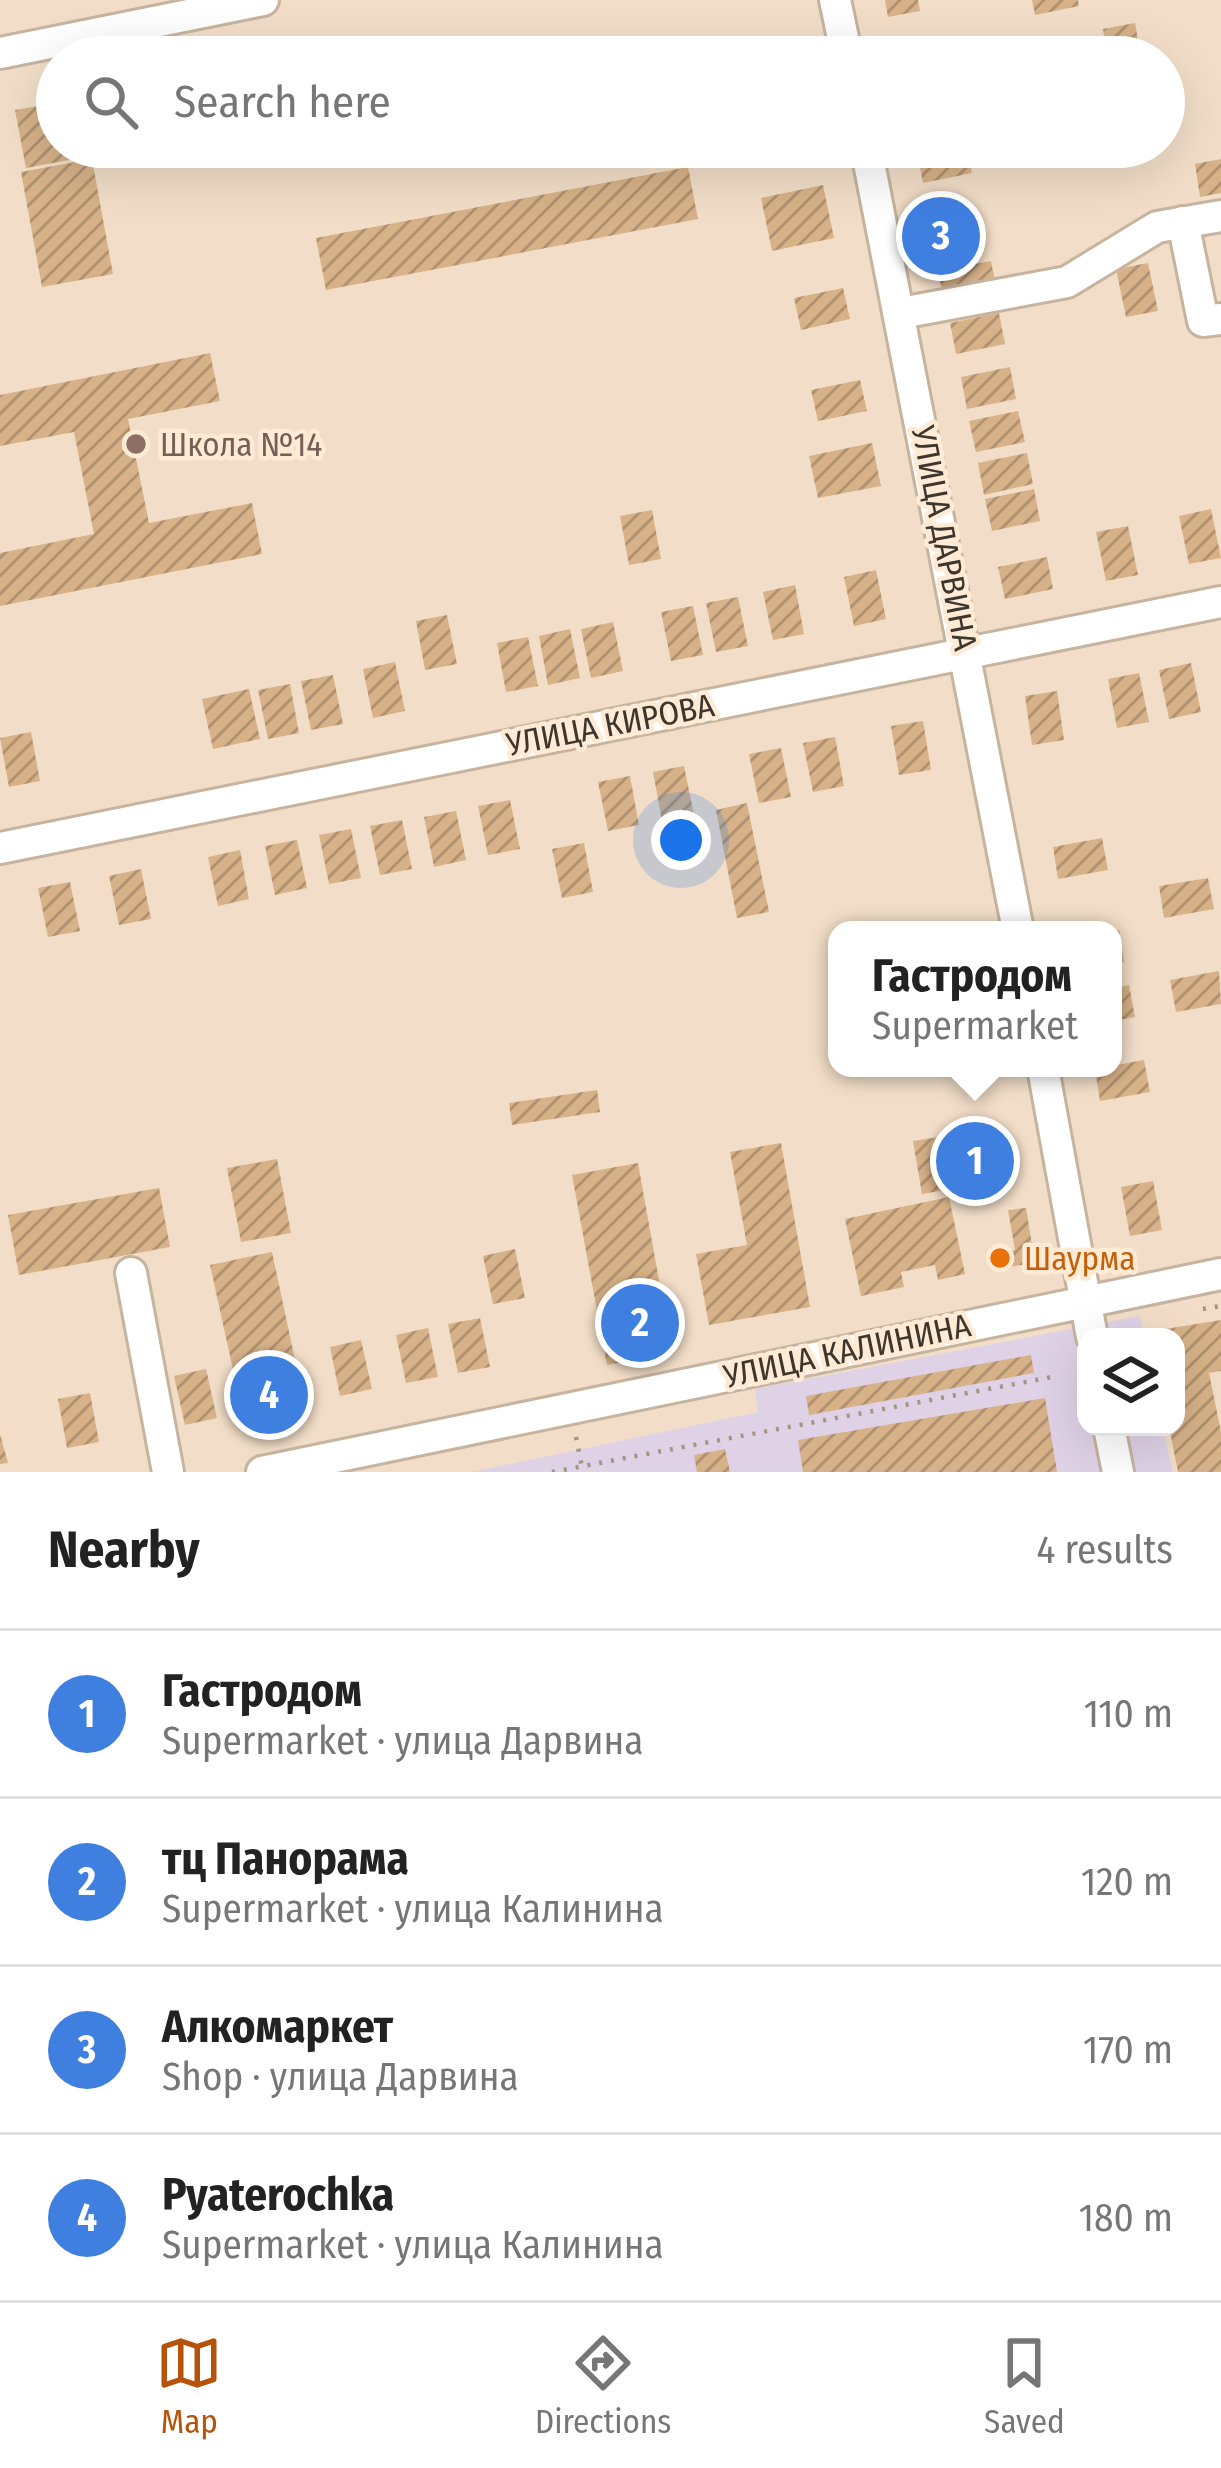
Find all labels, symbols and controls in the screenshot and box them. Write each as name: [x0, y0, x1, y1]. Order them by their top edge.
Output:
search box: [36, 36, 1185, 168]
icon: search: [78, 69, 144, 135]
text: Search here: [174, 75, 391, 129]
pin: 3: [902, 191, 980, 281]
street label: УЛИЦА ДАРВИНА: [902, 421, 986, 655]
place label: Школа №14: [160, 425, 322, 465]
marker: Школа №14: [123, 431, 149, 457]
street label: УЛИЦА КИРОВА: [502, 685, 718, 765]
your location: [651, 810, 711, 870]
popup: [828, 921, 1122, 1077]
text: Гастродом: [872, 949, 1072, 1003]
text: Supermarket: [872, 1003, 1078, 1049]
pin: 1: [936, 1116, 1014, 1206]
place label: Шаурма: [1024, 1239, 1135, 1279]
marker: Шаурма: [987, 1245, 1013, 1271]
pin: 2: [601, 1278, 679, 1368]
street label: УЛИЦА КАЛИНИНА: [719, 1305, 975, 1397]
map controls: [1077, 1328, 1185, 1436]
button: layers: [1077, 1328, 1185, 1436]
pin: 4: [230, 1350, 308, 1440]
text: Nearby: [48, 1519, 200, 1581]
text: 4 results: [1036, 1527, 1173, 1573]
text: Гастродом: [162, 1664, 362, 1718]
text: 1: [79, 1691, 95, 1737]
text: 110 m: [1084, 1691, 1173, 1737]
text: Supermarket · улица Дарвина: [162, 1718, 643, 1764]
text: тц Панорама: [162, 1832, 409, 1886]
text: 2: [78, 1859, 96, 1905]
text: 120 m: [1081, 1859, 1173, 1905]
text: Supermarket · улица Калинина: [162, 1886, 664, 1932]
text: Алкомаркет: [162, 2000, 393, 2054]
text: 3: [78, 2027, 96, 2073]
text: 170 m: [1083, 2027, 1173, 2073]
text: Shop · улица Дарвина: [162, 2054, 519, 2100]
text: Pyaterochka: [162, 2168, 394, 2222]
text: 4: [77, 2195, 97, 2241]
text: 180 m: [1079, 2195, 1173, 2241]
text: Supermarket · улица Калинина: [162, 2222, 664, 2268]
tab: Map: [156, 2330, 222, 2442]
tab: Directions: [535, 2330, 671, 2442]
tab: Saved: [984, 2330, 1065, 2442]

